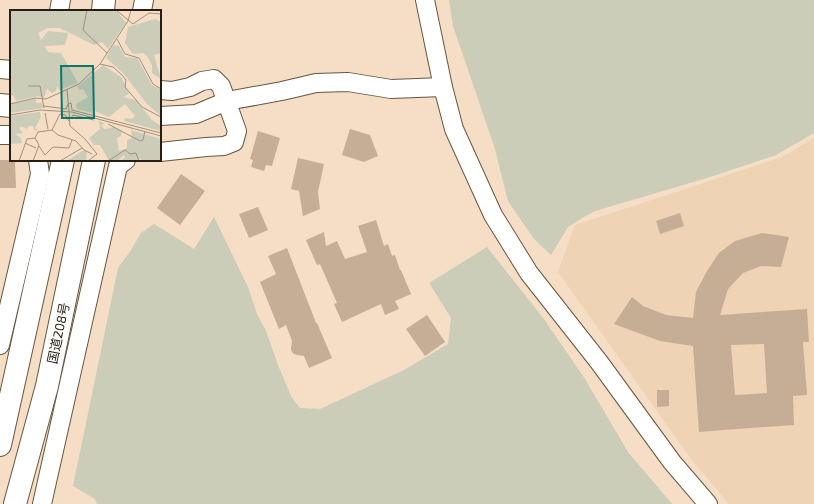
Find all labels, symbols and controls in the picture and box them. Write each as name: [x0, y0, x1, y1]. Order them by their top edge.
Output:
inset map: [10, 10, 161, 161]
street label: 国道208号: [44, 301, 72, 365]

